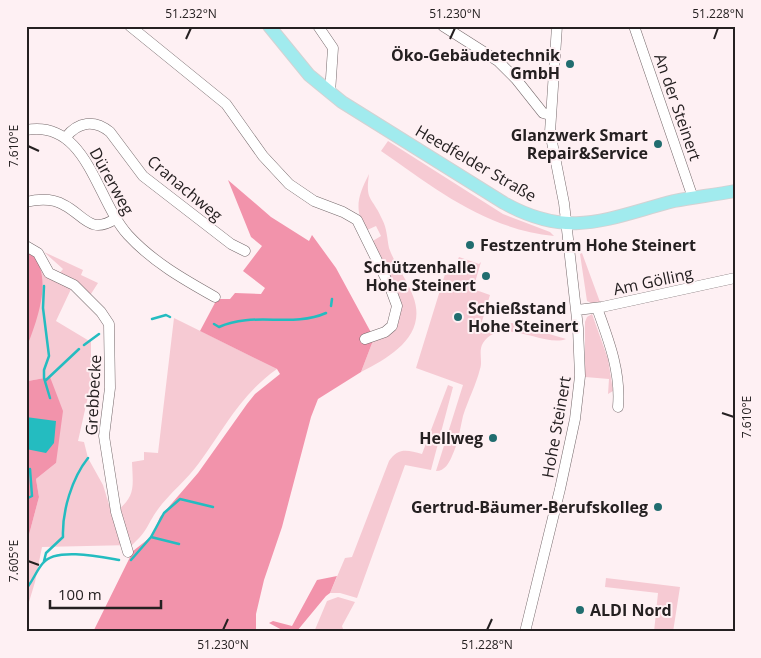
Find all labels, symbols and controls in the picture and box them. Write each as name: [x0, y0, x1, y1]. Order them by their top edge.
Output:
text: 51.232°N: [165, 5, 217, 22]
text: 51.230°N: [429, 5, 481, 22]
text: 51.228°N: [692, 5, 744, 22]
place label: Öko-Gebäudetechnik GmbH: [391, 44, 560, 84]
street label: An der Steinert: [649, 50, 707, 164]
marker: Öko-Gebäudetechnik GmbH: [564, 58, 576, 70]
street label: Heedfelder Straße: [411, 119, 541, 207]
place label: Glanzwerk Smart Repair&Service: [511, 124, 648, 164]
text: 7.610°E: [5, 125, 22, 167]
marker: Glanzwerk Smart Repair&Service: [652, 138, 664, 150]
street label: Dürerweg: [85, 143, 140, 219]
street label: Cranachweg: [143, 150, 227, 226]
place label: Festzentrum Hohe Steinert: [480, 234, 696, 256]
marker: Festzentrum Hohe Steinert: [464, 239, 476, 251]
place label: Schützenhalle Hohe Steinert: [364, 256, 476, 296]
street label: Am Gölling: [611, 262, 695, 300]
marker: Schützenhalle Hohe Steinert: [480, 270, 492, 282]
place label: Schießstand Hohe Steinert: [468, 297, 579, 337]
marker: Schießstand Hohe Steinert: [452, 311, 464, 323]
street label: Grebbecke: [80, 354, 106, 436]
street label: Hohe Steinert: [536, 374, 576, 480]
text: 7.610°E: [738, 396, 755, 438]
place label: Hellweg: [419, 427, 483, 449]
marker: Hellweg: [487, 432, 499, 444]
place label: Gertrud-Bäumer-Berufskolleg: [411, 496, 648, 518]
marker: Gertrud-Bäumer-Berufskolleg: [652, 501, 664, 513]
text: 7.605°E: [5, 540, 22, 582]
scale bar: [50, 578, 161, 610]
text: 100 m: [58, 584, 102, 604]
place label: ALDI Nord: [590, 599, 672, 621]
marker: ALDI Nord: [574, 604, 586, 616]
text: 51.230°N: [197, 636, 249, 653]
text: 51.228°N: [461, 636, 513, 653]

